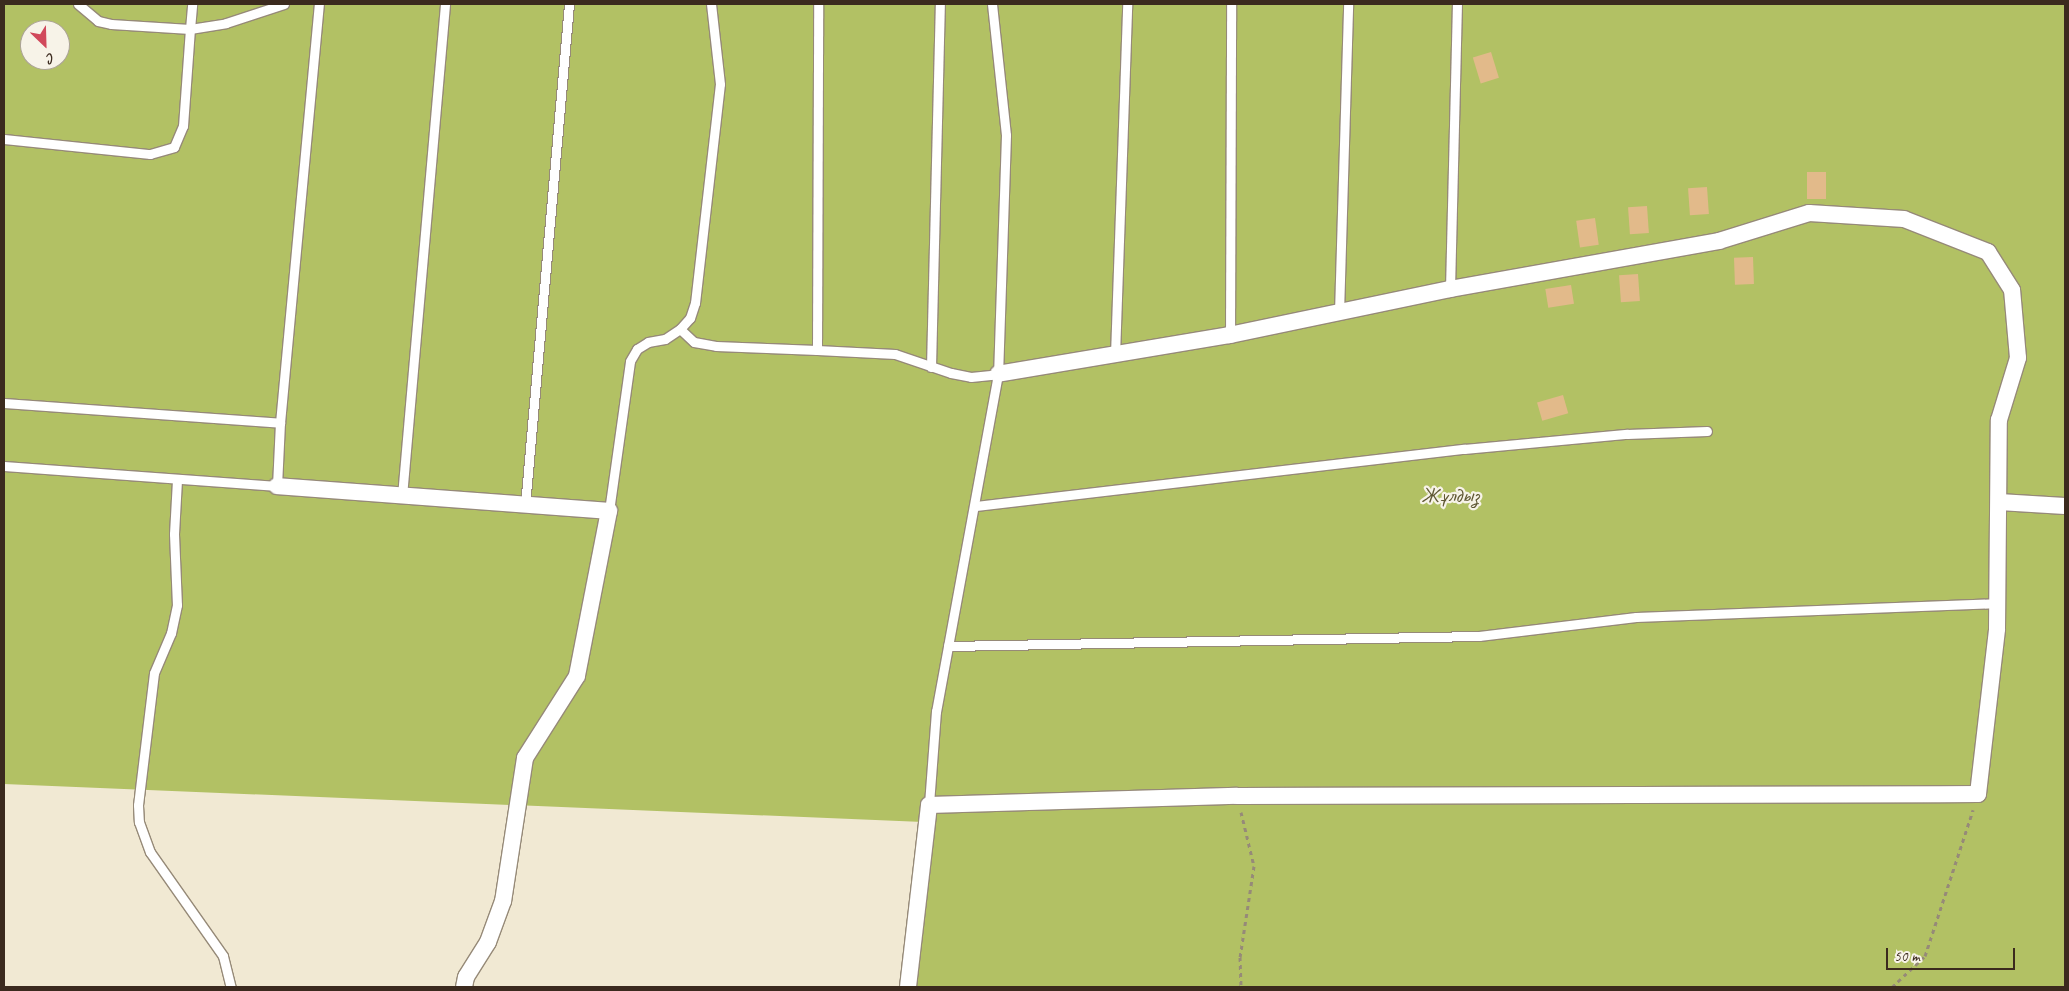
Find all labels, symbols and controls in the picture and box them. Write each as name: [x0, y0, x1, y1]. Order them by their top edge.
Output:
north arrow: [20, 20, 70, 70]
text: С: [44, 49, 57, 67]
park label: Жұлдыз: [1421, 482, 1479, 508]
scale bar: [1889, 938, 2018, 970]
text: 50 m: [1894, 947, 1920, 966]

